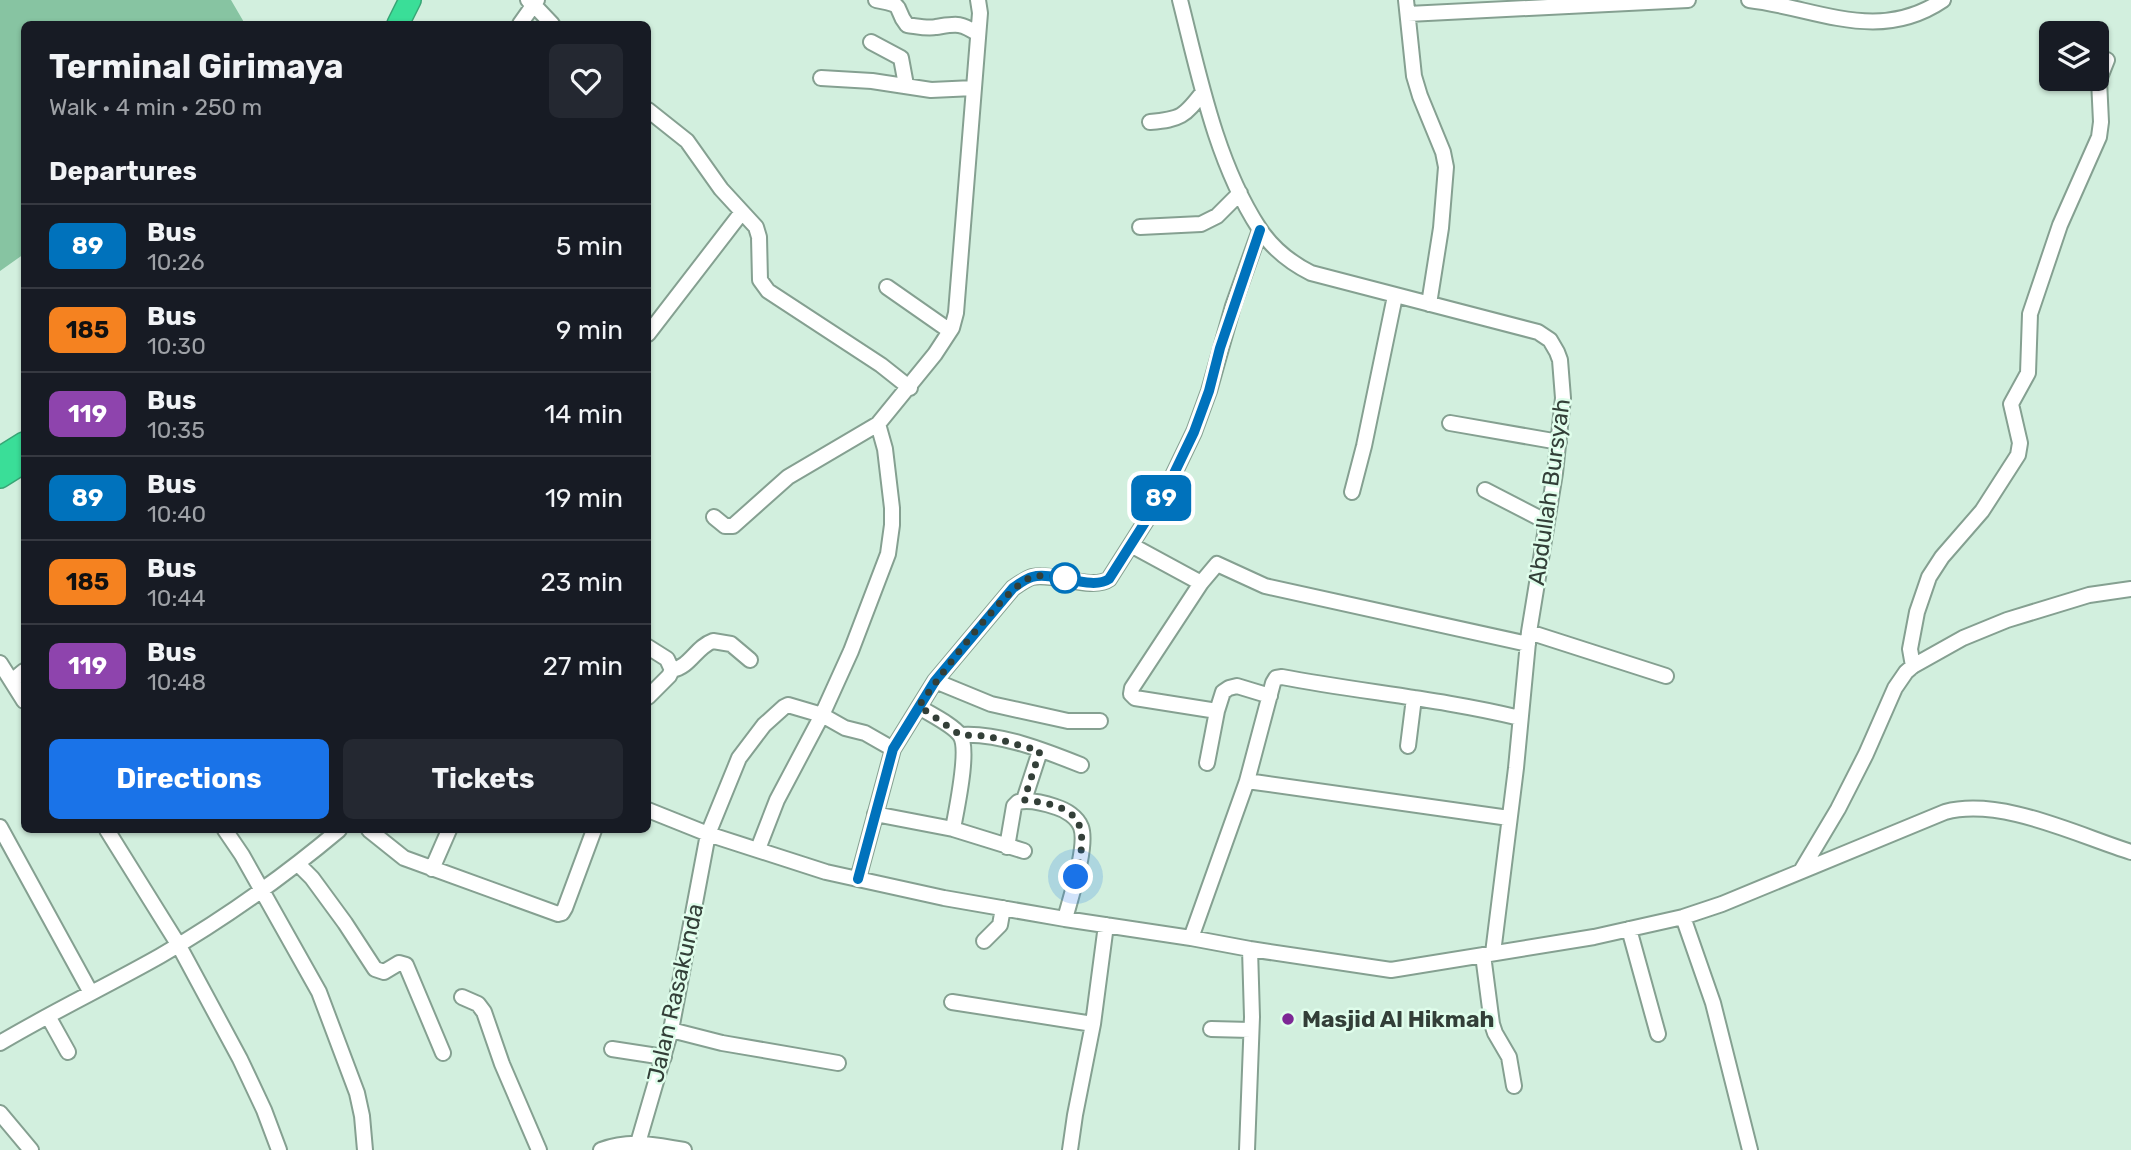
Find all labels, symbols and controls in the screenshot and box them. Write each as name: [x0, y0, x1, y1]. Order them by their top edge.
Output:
map controls: [2039, 21, 2109, 91]
button: layers: [2039, 21, 2109, 91]
button: heart: [549, 44, 623, 118]
text: Terminal Girimaya: [49, 47, 343, 86]
text: Walk · 4 min · 250 m: [49, 93, 262, 121]
text: Departures: [49, 156, 197, 187]
text: Bus: [147, 217, 196, 248]
text: 5 min: [556, 231, 623, 262]
text: 89: [72, 232, 103, 260]
text: 10:26: [147, 248, 205, 276]
text: Bus: [147, 301, 196, 332]
text: 9 min: [556, 315, 623, 346]
text: 185: [66, 316, 109, 344]
text: 10:30: [147, 332, 206, 360]
text: Bus: [147, 385, 196, 416]
street label: Abdullah Bursyah: [1522, 397, 1576, 587]
text: 14 min: [544, 399, 623, 430]
text: 119: [68, 400, 107, 428]
text: 10:35: [147, 416, 205, 444]
text: Bus: [147, 469, 196, 500]
line badge: 89: [1130, 475, 1192, 521]
text: 19 min: [545, 483, 623, 514]
text: 89: [72, 484, 103, 512]
text: 89: [1145, 484, 1177, 512]
text: 10:40: [147, 500, 206, 528]
text: Bus: [147, 553, 196, 584]
unlabelled marker: [1050, 563, 1080, 593]
text: 23 min: [541, 567, 623, 598]
text: 185: [66, 568, 109, 596]
text: 10:44: [147, 584, 206, 612]
text: Bus: [147, 637, 196, 668]
text: 27 min: [543, 651, 623, 682]
text: 119: [68, 652, 107, 680]
text: 10:48: [147, 668, 206, 696]
button: Directions: [49, 739, 329, 819]
button: Tickets: [343, 739, 623, 819]
your location: [1058, 859, 1093, 894]
street label: Jalan Rasakunda: [641, 901, 709, 1085]
place label: Masjid Al Hikmah: [1302, 1005, 1494, 1033]
marker: Masjid Al Hikmah: [1280, 1011, 1296, 1027]

